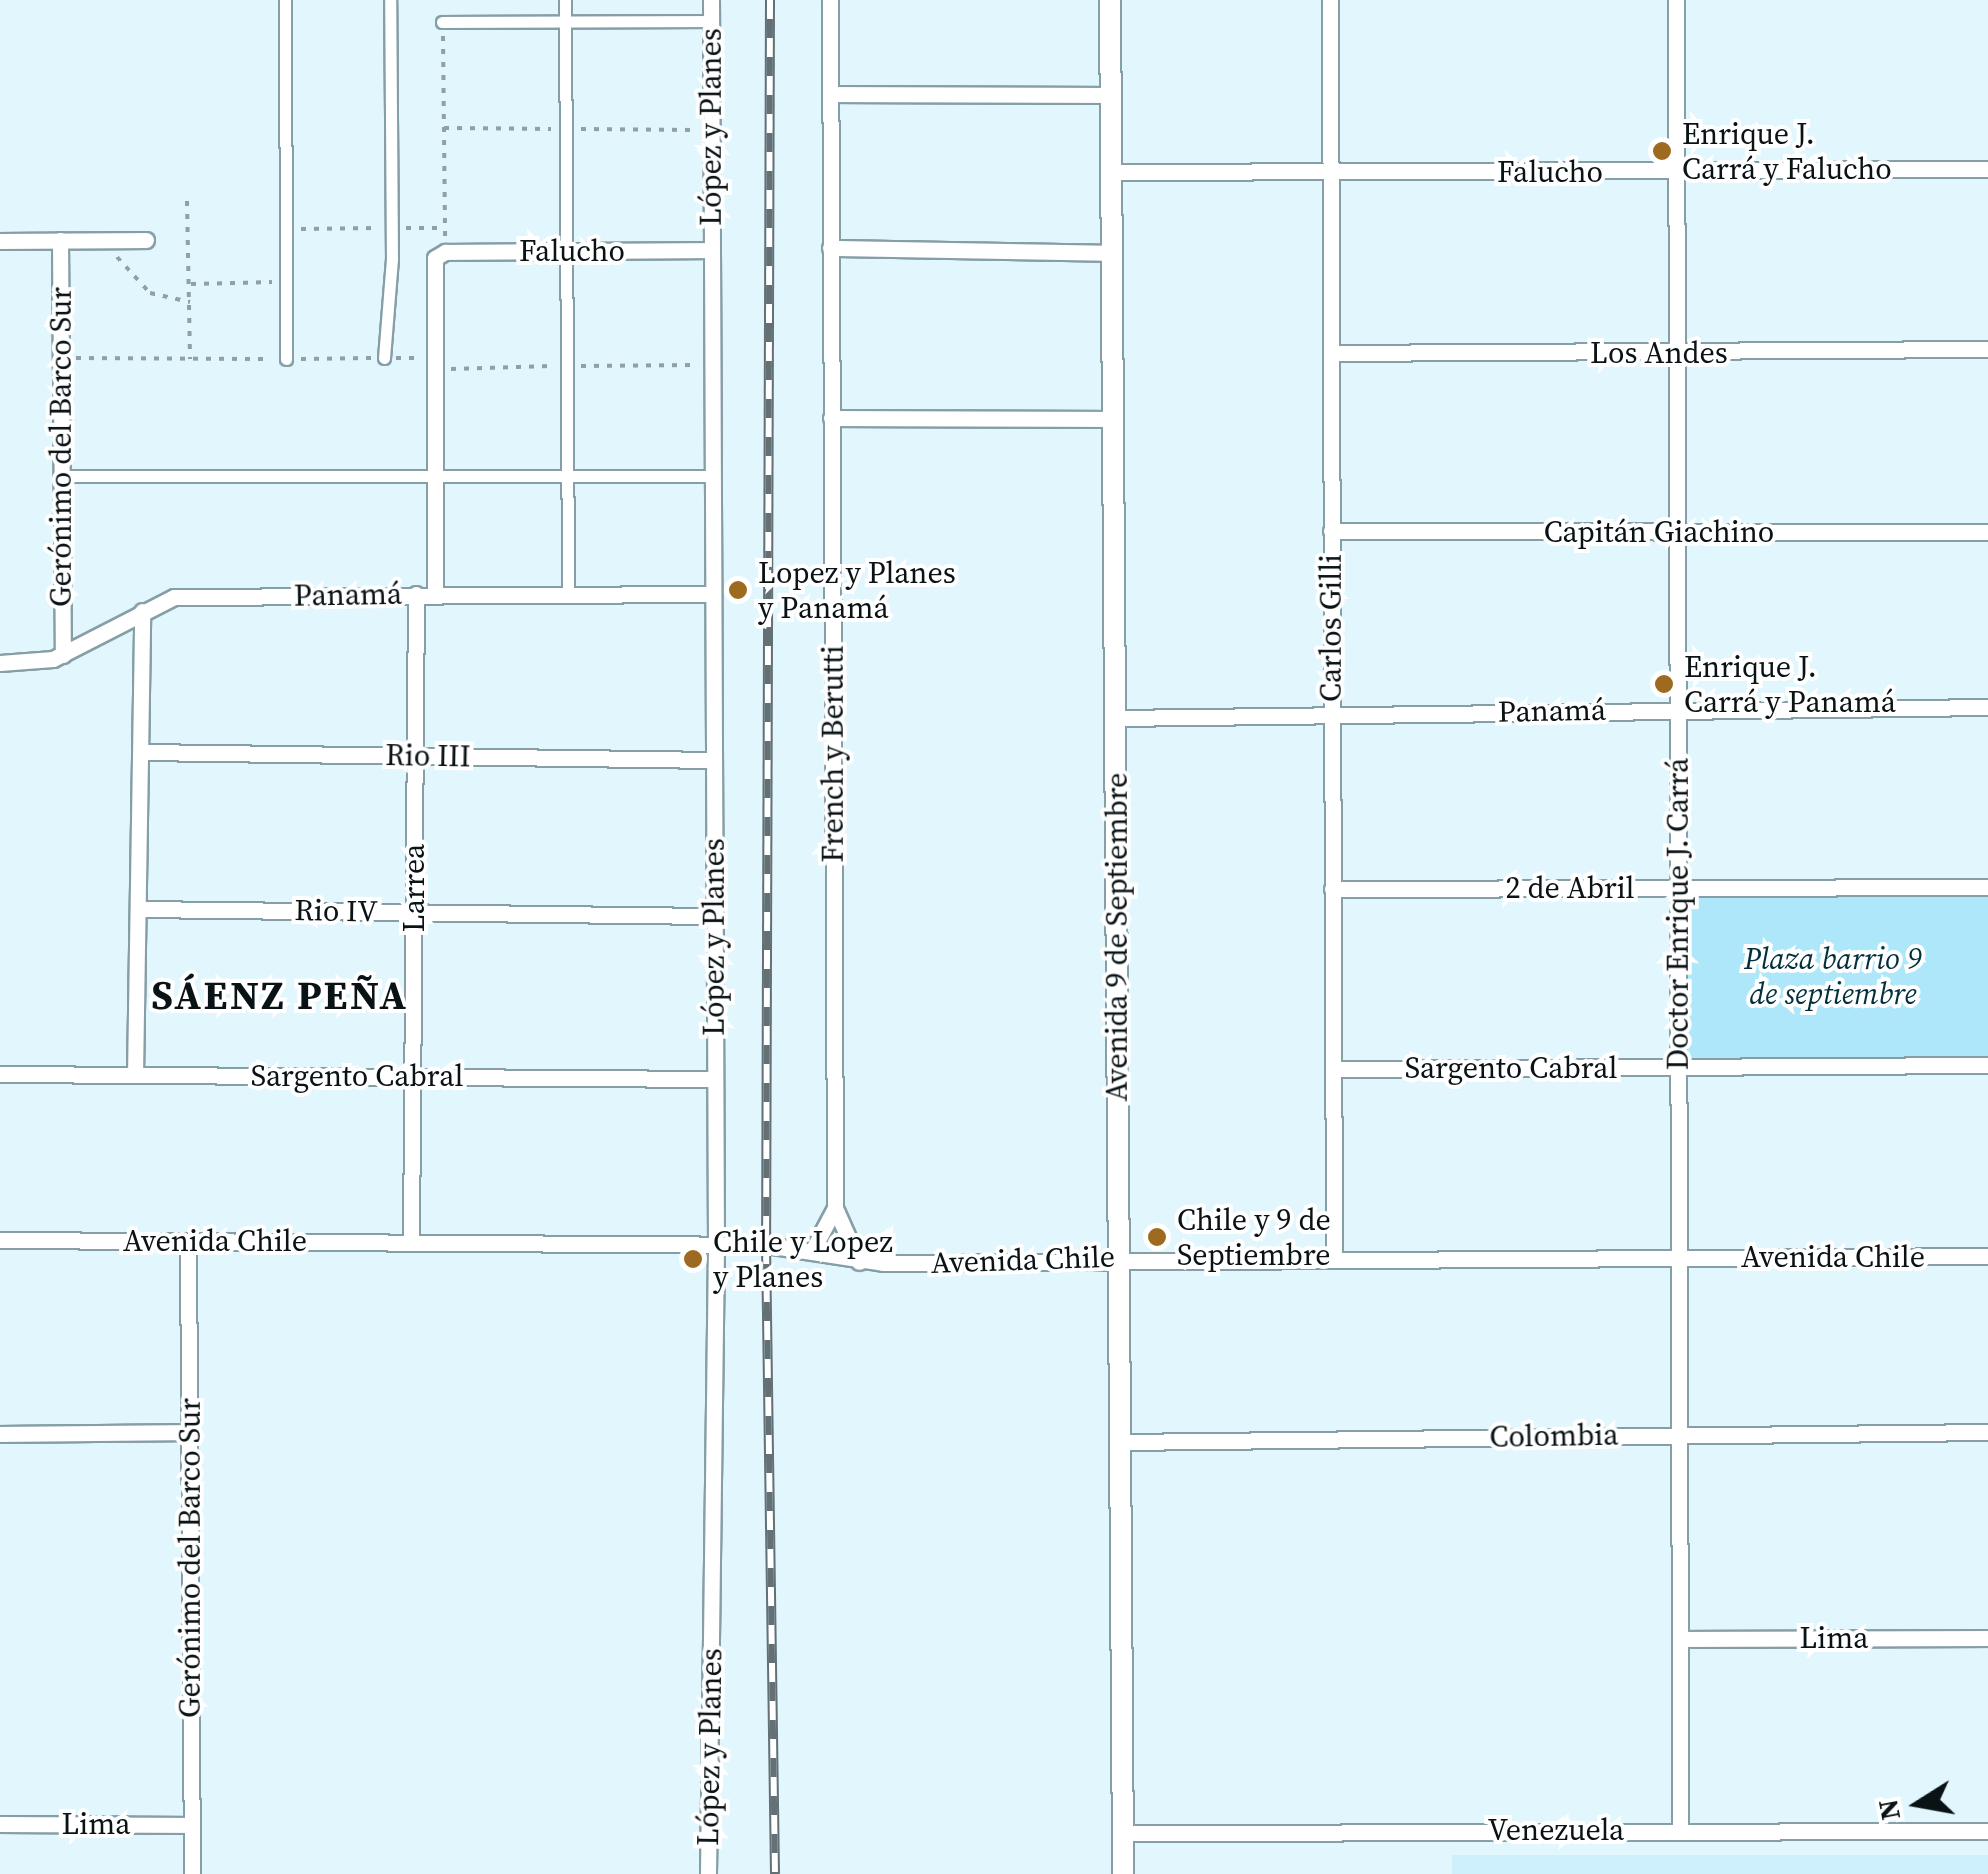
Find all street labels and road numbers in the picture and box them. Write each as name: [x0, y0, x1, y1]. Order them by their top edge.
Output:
street label: López y Planes: [693, 28, 729, 226]
street label: Falucho: [1497, 154, 1603, 190]
street label: Falucho: [519, 233, 625, 269]
street label: Gerónimo del Barco Sur: [43, 287, 79, 607]
street label: Los Andes: [1590, 335, 1728, 371]
street label: Capitán Giachino: [1544, 514, 1774, 550]
street label: Carlos Gilli: [1313, 554, 1349, 702]
street label: Panamá: [293, 576, 403, 614]
street label: French y Berutti: [815, 645, 851, 863]
street label: Panamá: [1497, 692, 1607, 730]
street label: Rio III: [385, 737, 471, 775]
street label: Doctor Enrique J. Carrá: [1660, 758, 1696, 1070]
street label: Avenida 9 de Septiembre: [1099, 773, 1135, 1101]
street label: López y Planes: [696, 838, 732, 1036]
street label: Larrea: [396, 844, 432, 932]
street label: 2 de Abril: [1505, 870, 1635, 906]
street label: Rio IV: [294, 892, 378, 930]
street label: Sargento Cabral: [1405, 1050, 1617, 1086]
street label: Sargento Cabral: [251, 1058, 463, 1094]
street label: Avenida Chile: [123, 1223, 307, 1259]
street label: Avenida Chile: [930, 1239, 1116, 1281]
street label: Avenida Chile: [1741, 1239, 1925, 1275]
street label: Gerónimo del Barco Sur: [172, 1398, 208, 1718]
street label: Colombia: [1489, 1417, 1619, 1455]
street label: Lima: [1799, 1620, 1869, 1656]
street label: López y Planes: [690, 1648, 730, 1846]
street label: Lima: [61, 1806, 131, 1842]
street label: Venezuela: [1488, 1812, 1624, 1848]

